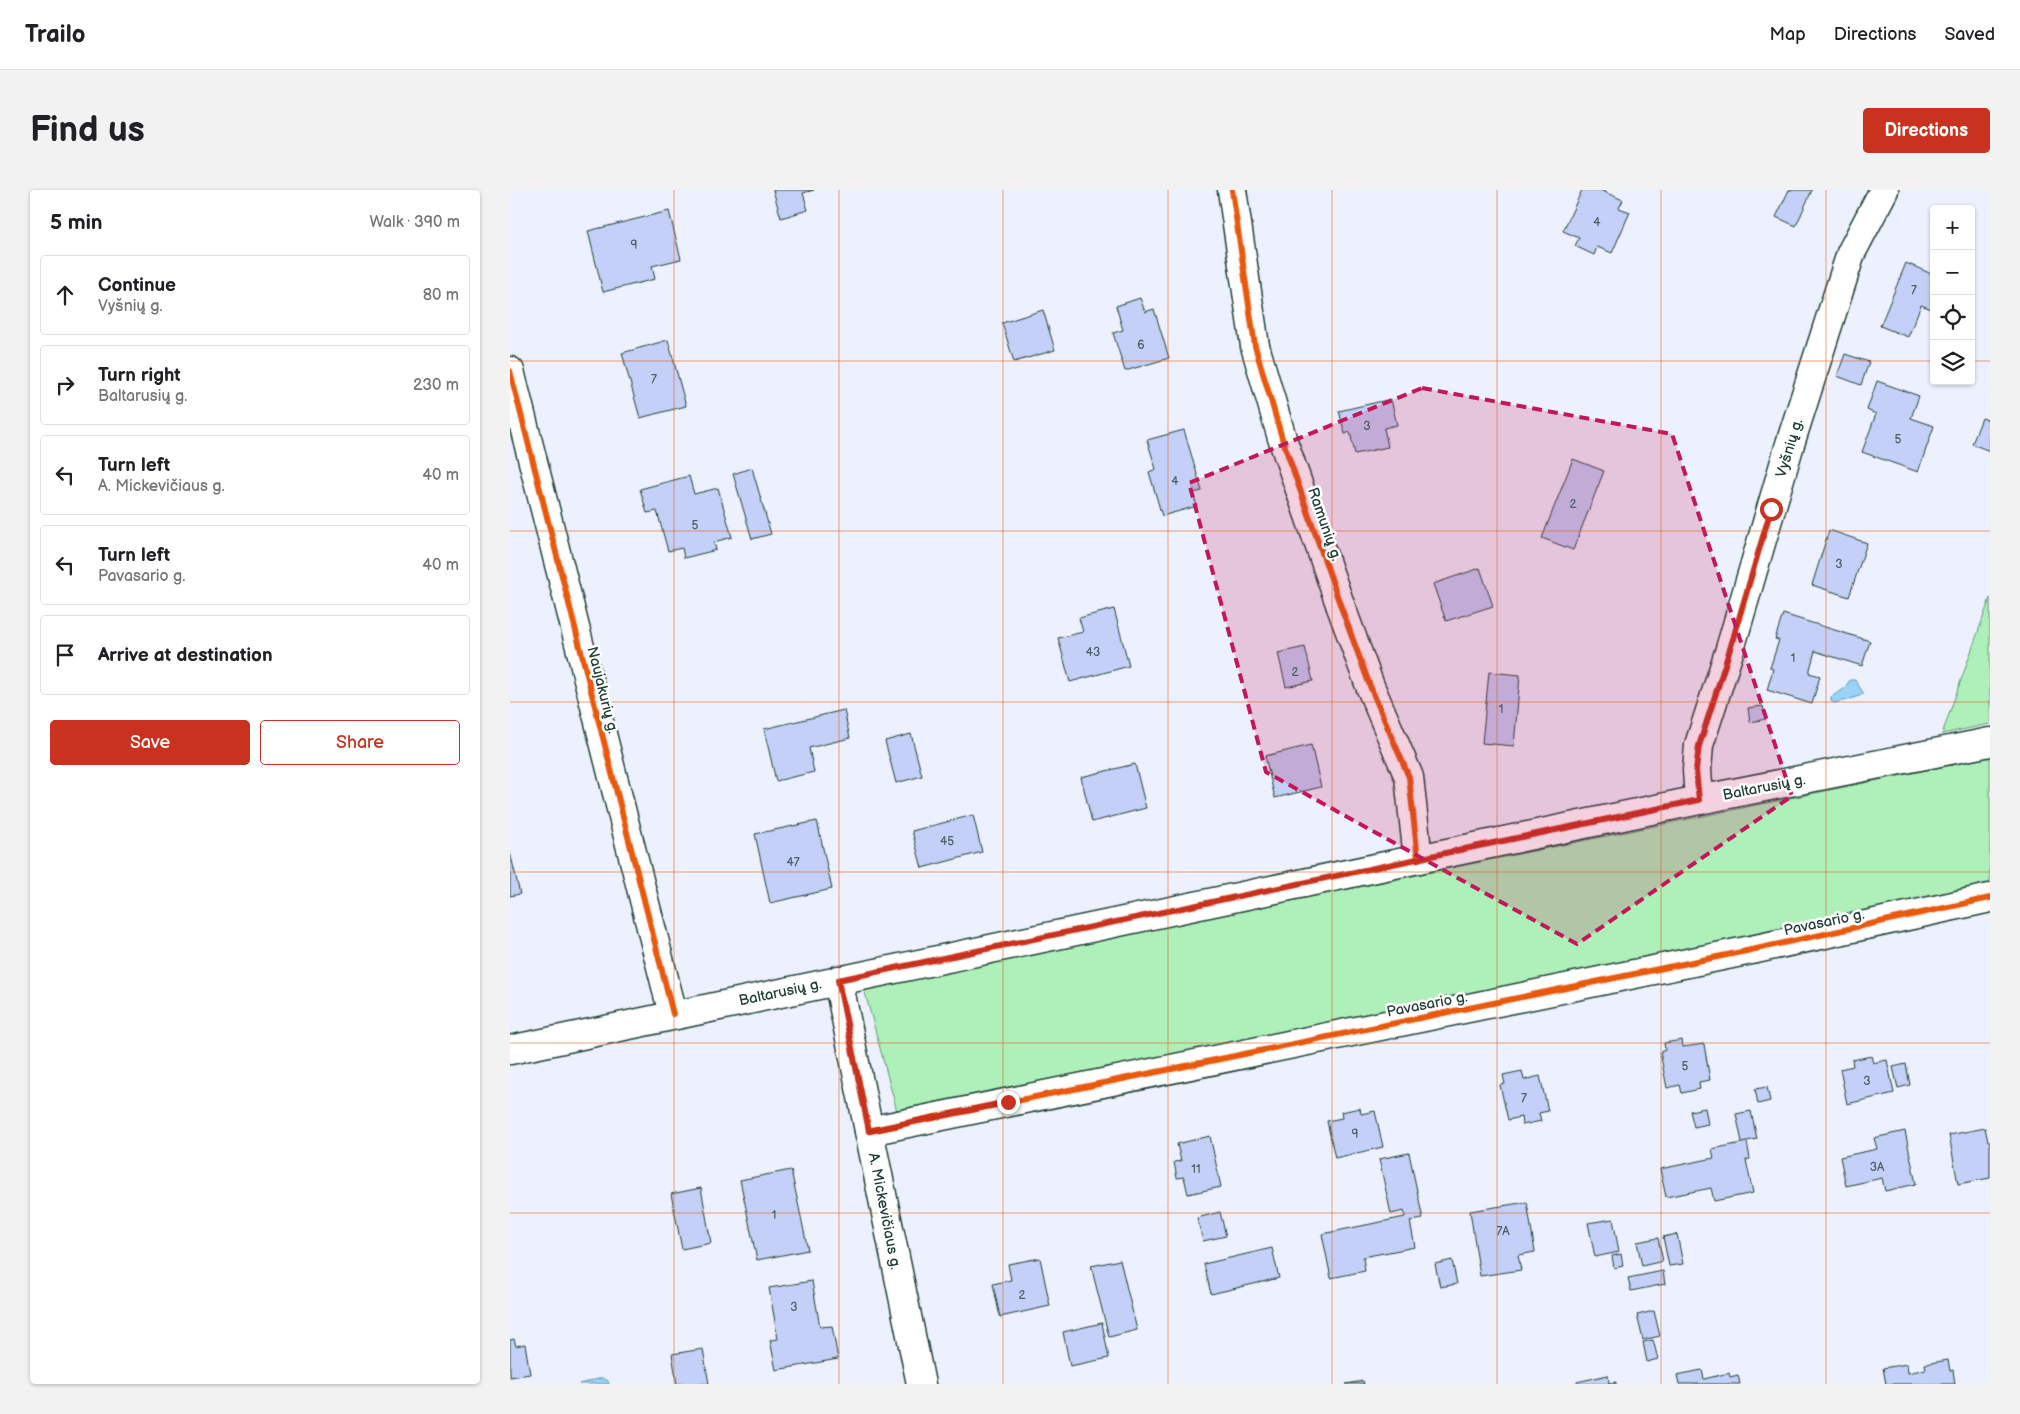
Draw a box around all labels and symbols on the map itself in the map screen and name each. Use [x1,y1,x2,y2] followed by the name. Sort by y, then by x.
[1593,215,1601,230] house number: 4
[631,238,638,253] house number: 9
[1911,283,1917,298] house number: 7
[1137,338,1145,353] house number: 6
[651,372,657,387] house number: 7
[1772,416,1807,480] street label: Vyšnių g.
[1363,419,1371,434] house number: 3
[1895,432,1902,447] house number: 5
[1171,474,1179,489] house number: 4
[1303,485,1346,563] street label: Ramunių g.
[1569,497,1577,512] house number: 2
[1760,498,1783,521] route start
[692,518,699,533] house number: 5
[1835,557,1843,572] house number: 3
[583,645,623,736] street label: Naujakurių g.
[1086,645,1100,660] house number: 43
[1791,651,1795,666] house number: 1
[1291,665,1299,680] house number: 2
[1499,702,1503,717] house number: 1
[1721,770,1807,805] street label: Baltarusių g.
[940,834,954,849] house number: 45
[786,855,800,870] house number: 47
[1782,905,1866,940] street label: Pavasario g.
[737,974,823,1010] street label: Baltarusių g.
[1385,987,1469,1022] street label: Pavasario g.
[1682,1059,1689,1074] house number: 5
[1863,1074,1871,1089] house number: 3
[997,1091,1020,1114] route end
[1521,1091,1527,1106] house number: 7
[1352,1127,1359,1142] house number: 9
[864,1151,905,1271] street label: A. Mickevičiaus g.
[1870,1160,1885,1175] house number: 3A
[1191,1162,1201,1177] house number: 11
[772,1208,776,1223] house number: 1
[1496,1224,1510,1239] house number: 7A
[1018,1288,1026,1303] house number: 2
[790,1300,798,1315] house number: 3

